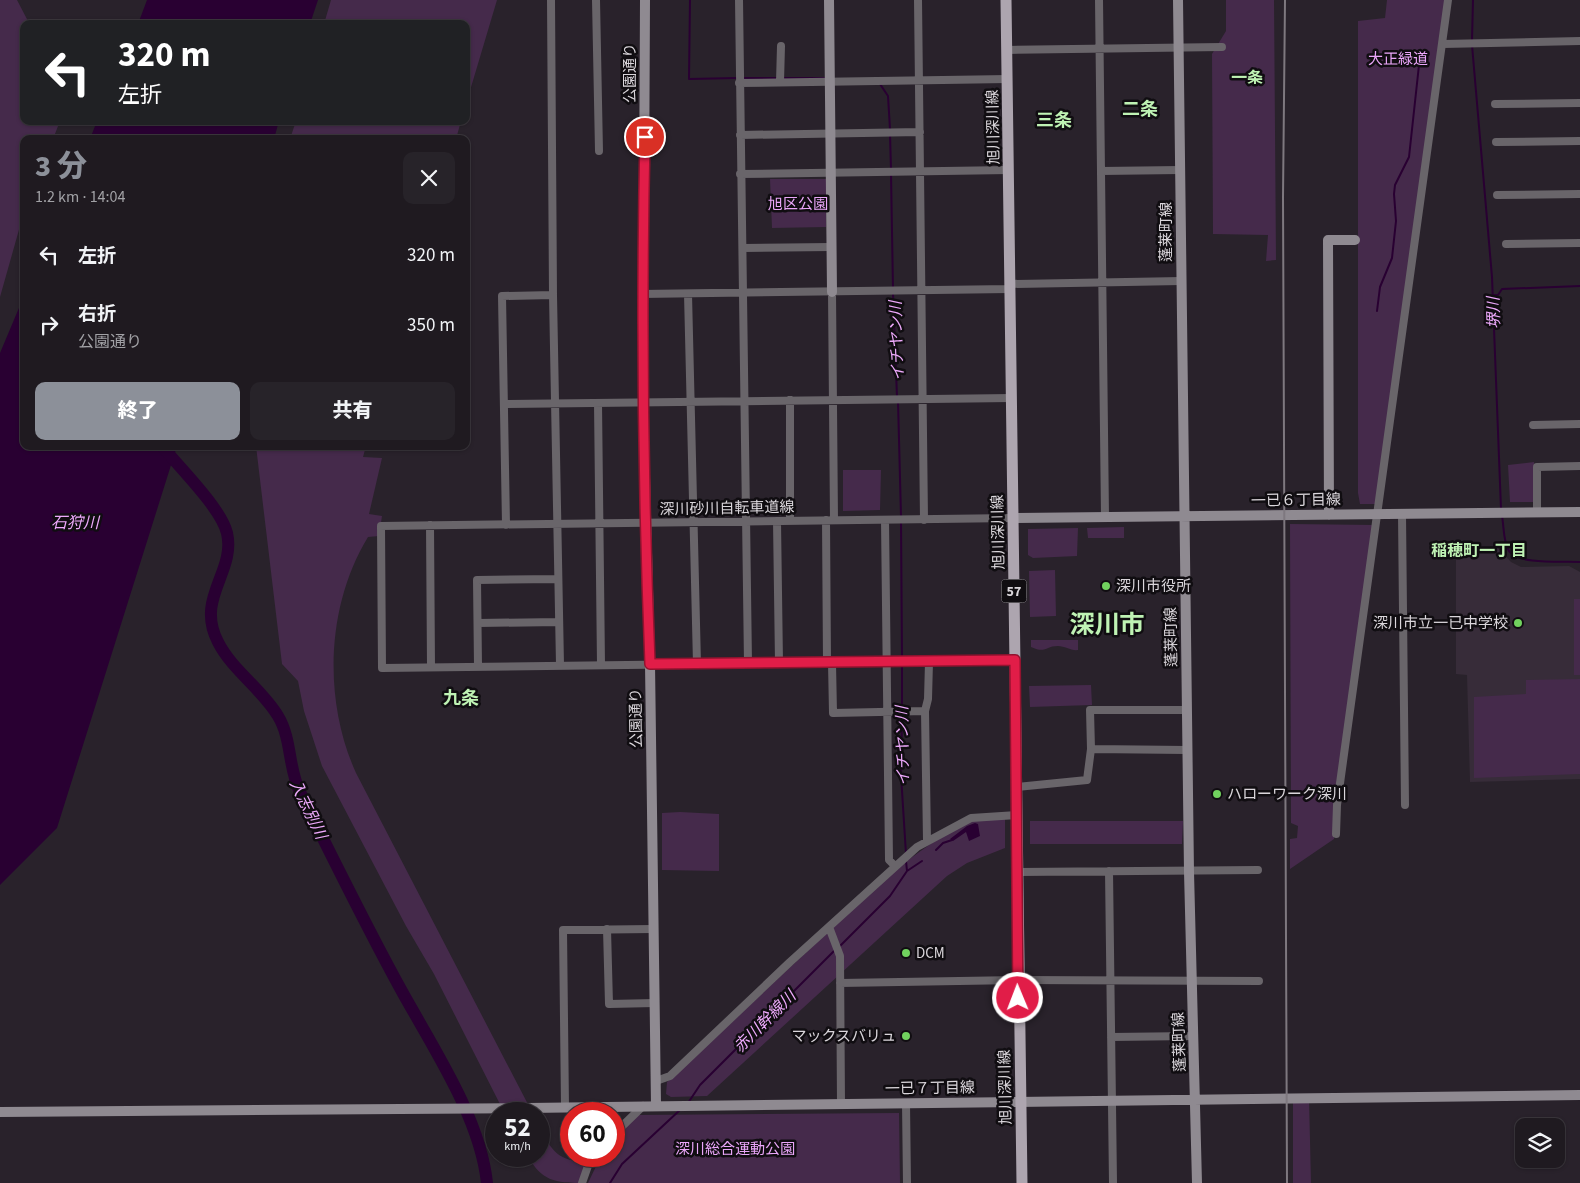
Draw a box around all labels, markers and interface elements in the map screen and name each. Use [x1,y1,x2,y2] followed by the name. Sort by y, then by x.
[118,30,210,80] text: 320 m
[35,40,100,105] icon: left
[620,43,641,103] street label: 公園通り
[1368,49,1428,70] park label: 大正緑道
[1231,67,1263,89] district label: 一条
[118,79,162,111] text: 左折
[982,89,1005,165] street label: 旭川深川線
[1122,97,1158,122] district label: 二条
[1036,108,1072,133] district label: 三条
[624,116,666,158] pin
[631,123,659,151] icon: arrive
[35,145,87,188] text: 3 分
[403,152,455,204] button: close
[35,186,125,208] text: 1.2 km · 14:04
[768,194,828,215] park label: 旭区公園
[1156,202,1177,262] street label: 蓬莱町線
[35,241,63,269] icon: left
[407,242,455,269] text: 320 m
[78,243,116,270] text: 左折
[1482,295,1506,329] water label: 堺川
[885,299,909,381] water label: イチヤン川
[78,301,116,328] text: 右折
[35,311,63,339] icon: right
[407,312,455,339] text: 350 m
[78,331,142,353] text: 公園通り
[35,382,240,440] button: 終了
[250,382,455,440] button: 共有
[1251,489,1341,512] street label: 一已６丁目線
[987,494,1010,570] street label: 旭川深川線
[659,497,795,520] street label: 深川砂川自転車道線
[51,512,101,534] water label: 石狩川
[1431,540,1527,562] district label: 稲穂町一丁目
[1116,576,1191,597] place label: 深川市役所
[1002,580,1026,602] road number: 57
[1100,580,1112,592] marker: 深川市役所
[1069,607,1145,643] district label: 深川市
[1160,607,1183,667] street label: 蓬莱町線
[1373,613,1508,634] place label: 深川市立一已中学校
[1512,617,1524,629] marker: 深川市立一已中学校
[443,686,479,711] district label: 九条
[625,688,648,748] street label: 公園通り
[891,704,915,786] water label: イチヤン川
[284,776,333,845] water label: 入志別川
[1227,784,1347,805] place label: ハローワーク深川
[1211,788,1223,800] marker: ハローワーク深川
[916,943,945,964] place label: DCM
[900,947,912,959] marker: DCM
[991,971,1043,1023] position arrow
[729,984,802,1058] water label: 赤川幹線川
[1168,1012,1191,1072] street label: 蓬莱町線
[791,1026,896,1047] place label: マックスバリュ
[900,1030,912,1042] marker: マックスバリュ
[994,1049,1017,1125] street label: 旭川深川線
[885,1077,975,1100] street label: 一已７丁目線
[560,1102,625,1167] speed limit sign: 60
[504,1110,531,1146] text: 52
[1515,1118,1565,1168] map controls
[1515,1118,1565,1168] button: layers
[504,1138,531,1155] text: km/h
[675,1139,795,1160] park label: 深川総合運動公園

